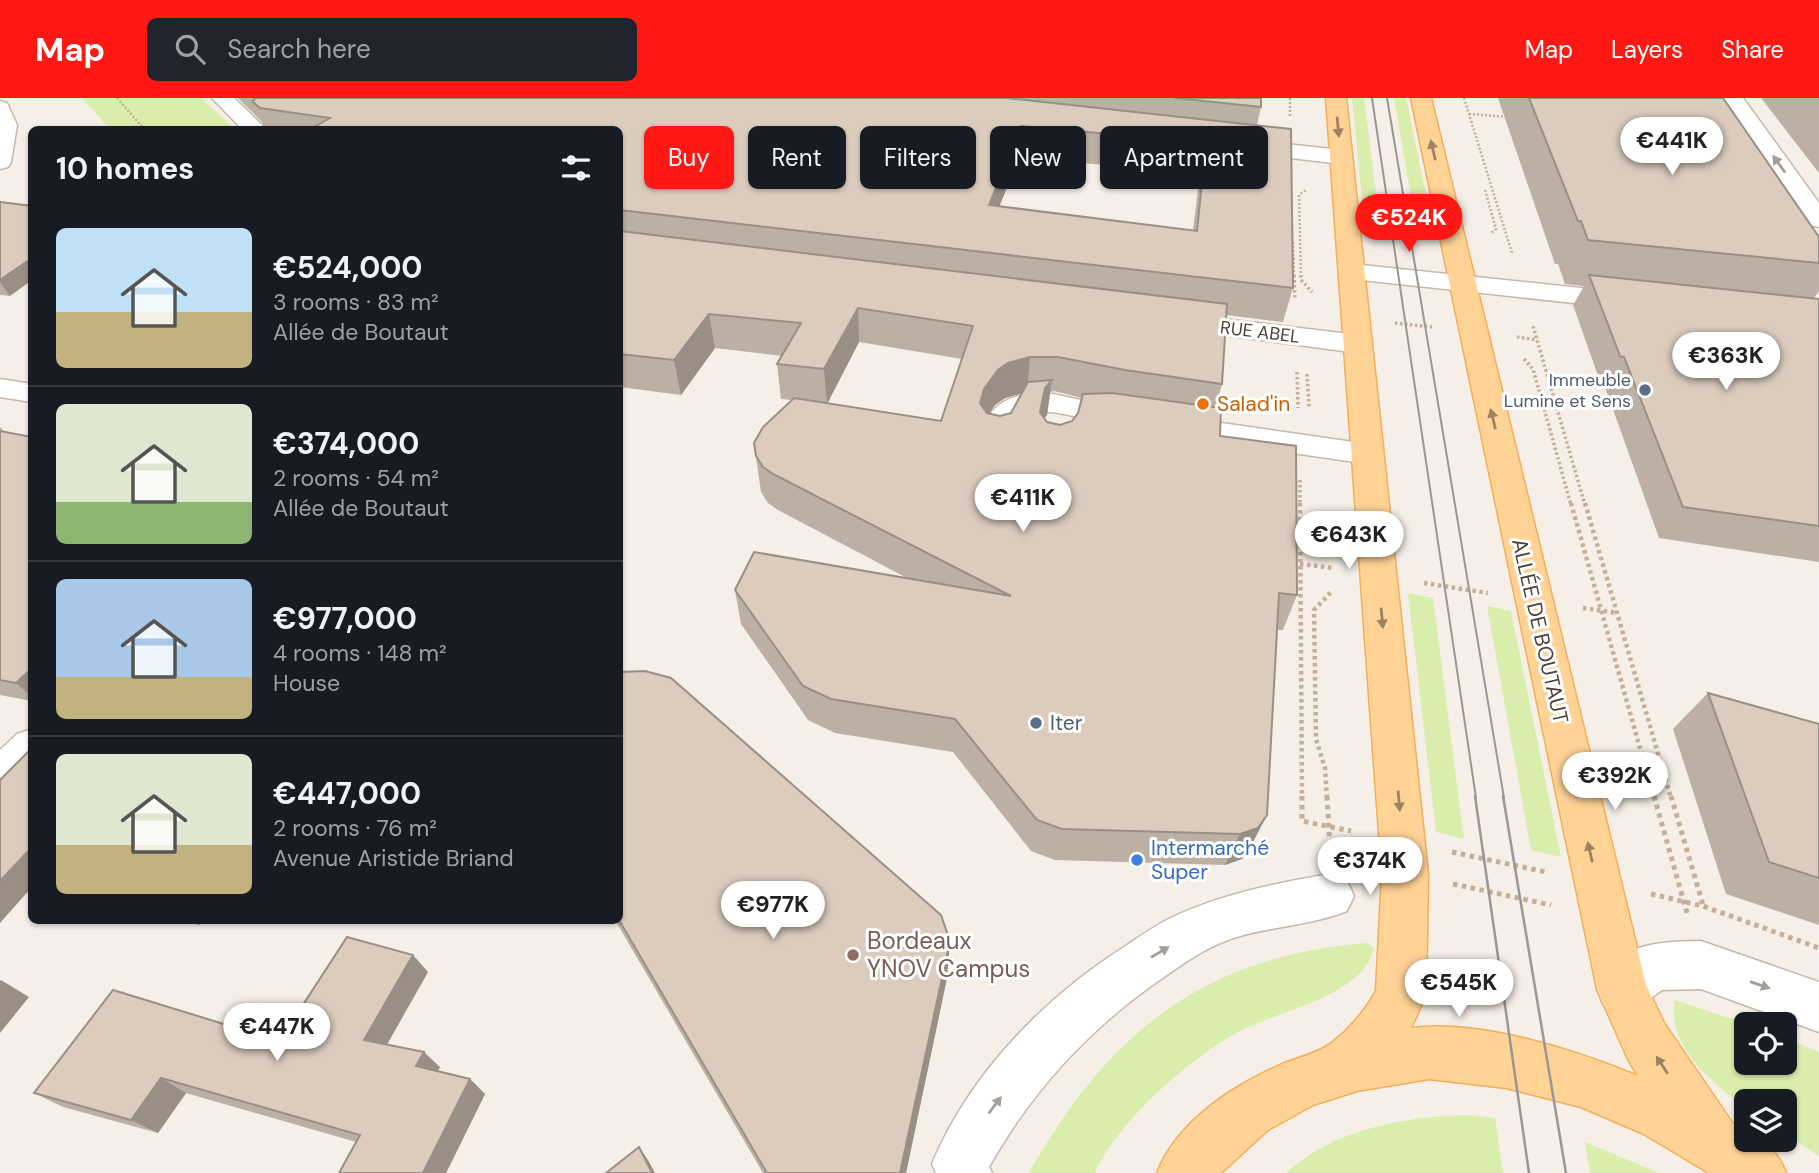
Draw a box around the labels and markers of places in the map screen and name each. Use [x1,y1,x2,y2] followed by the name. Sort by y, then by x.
[1623,118,1721,177] pin: €441K
[1360,194,1458,254] pin: €524K
[1677,332,1775,392] pin: €363K
[1504,368,1631,413] place label: Immeuble Lumine et Sens
[1637,382,1653,398] marker: Immeuble Lumine et Sens
[1217,390,1290,418] place label: Salad'in
[1195,396,1211,412] marker: Salad'in
[974,474,1072,534] pin: €411K
[1300,512,1398,571] pin: €643K
[1050,709,1083,737] place label: Iter
[1028,715,1044,731] marker: Iter
[1566,752,1664,812] pin: €392K
[1151,834,1269,886] place label: Intermarché Super
[1321,838,1419,897] pin: €374K
[1129,852,1145,868] marker: Intermarché Super
[724,882,822,941] pin: €977K
[867,925,1030,984] place label: Bordeaux YNOV Campus
[845,947,861,963] marker: Bordeaux YNOV Campus
[1410,960,1508,1019] pin: €545K
[228,1004,326,1063] pin: €447K

